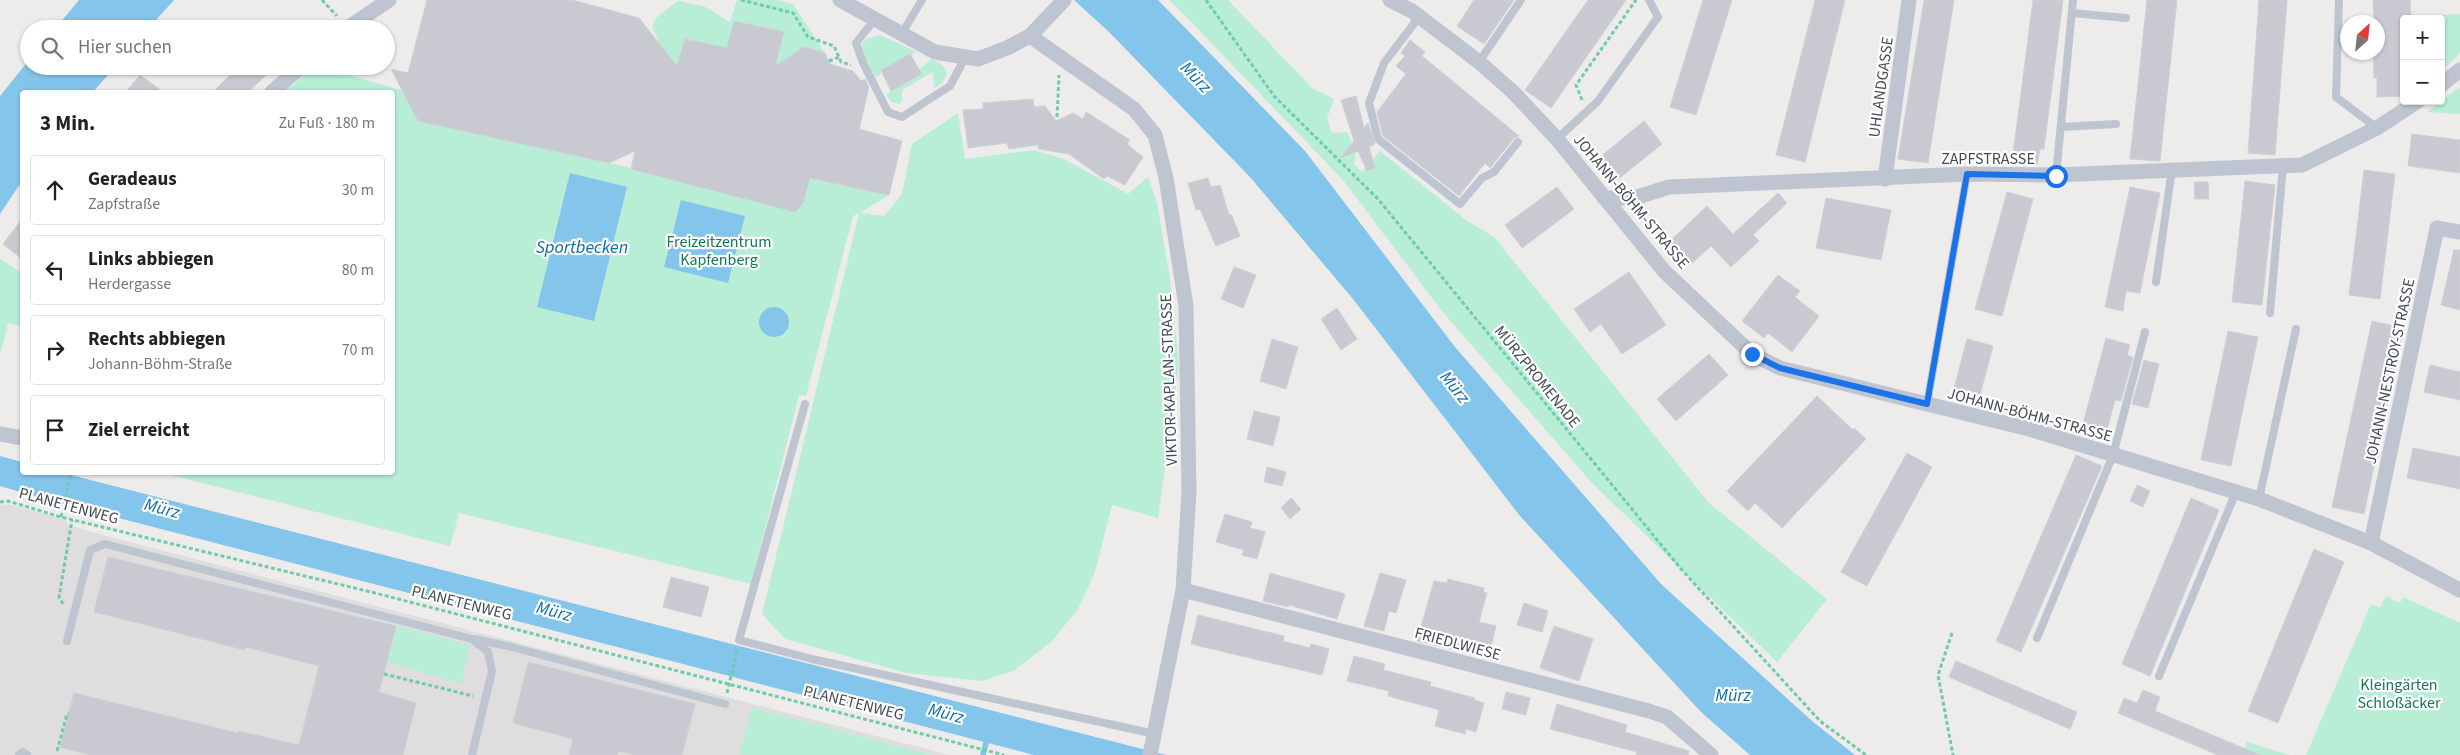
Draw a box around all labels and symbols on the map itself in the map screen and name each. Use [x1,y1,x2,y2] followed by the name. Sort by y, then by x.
[2340,15,2385,60] north arrow
[1863,35,1899,139] street label: UHLANDGASSE
[1174,56,1217,99] water label: Mürz
[1568,130,1694,274] street label: JOHANN-BÖHM-STRASSE
[1941,148,2035,170] street label: ZAPFSTRASSE
[2045,165,2068,188] route start
[666,231,772,271] park label: Freizeitzentrum Kapfenberg
[536,235,628,260] water label: Sportbecken
[2360,276,2420,466] street label: JOHANN-NESTROY-STRASSE
[1155,294,1183,466] street label: VIKTOR-KAPLAN-STRASSE
[1489,321,1585,432] street label: MÜRZPROMENADE
[1741,343,1764,366] route end
[1434,366,1476,409] water label: Mürz
[1945,382,2115,448] street label: JOHANN-BÖHM-STRASSE
[16,482,121,530] street label: PLANETENWEG
[142,492,183,525] water label: Mürz
[409,580,514,626] street label: PLANETENWEG
[534,595,575,628] water label: Mürz
[1412,622,1503,666] street label: FRIEDLWIESE
[2358,674,2441,714] park label: Kleingärten Schloßäcker
[801,680,906,726] street label: PLANETENWEG
[1715,683,1751,708] water label: Mürz
[926,697,967,730] water label: Mürz

